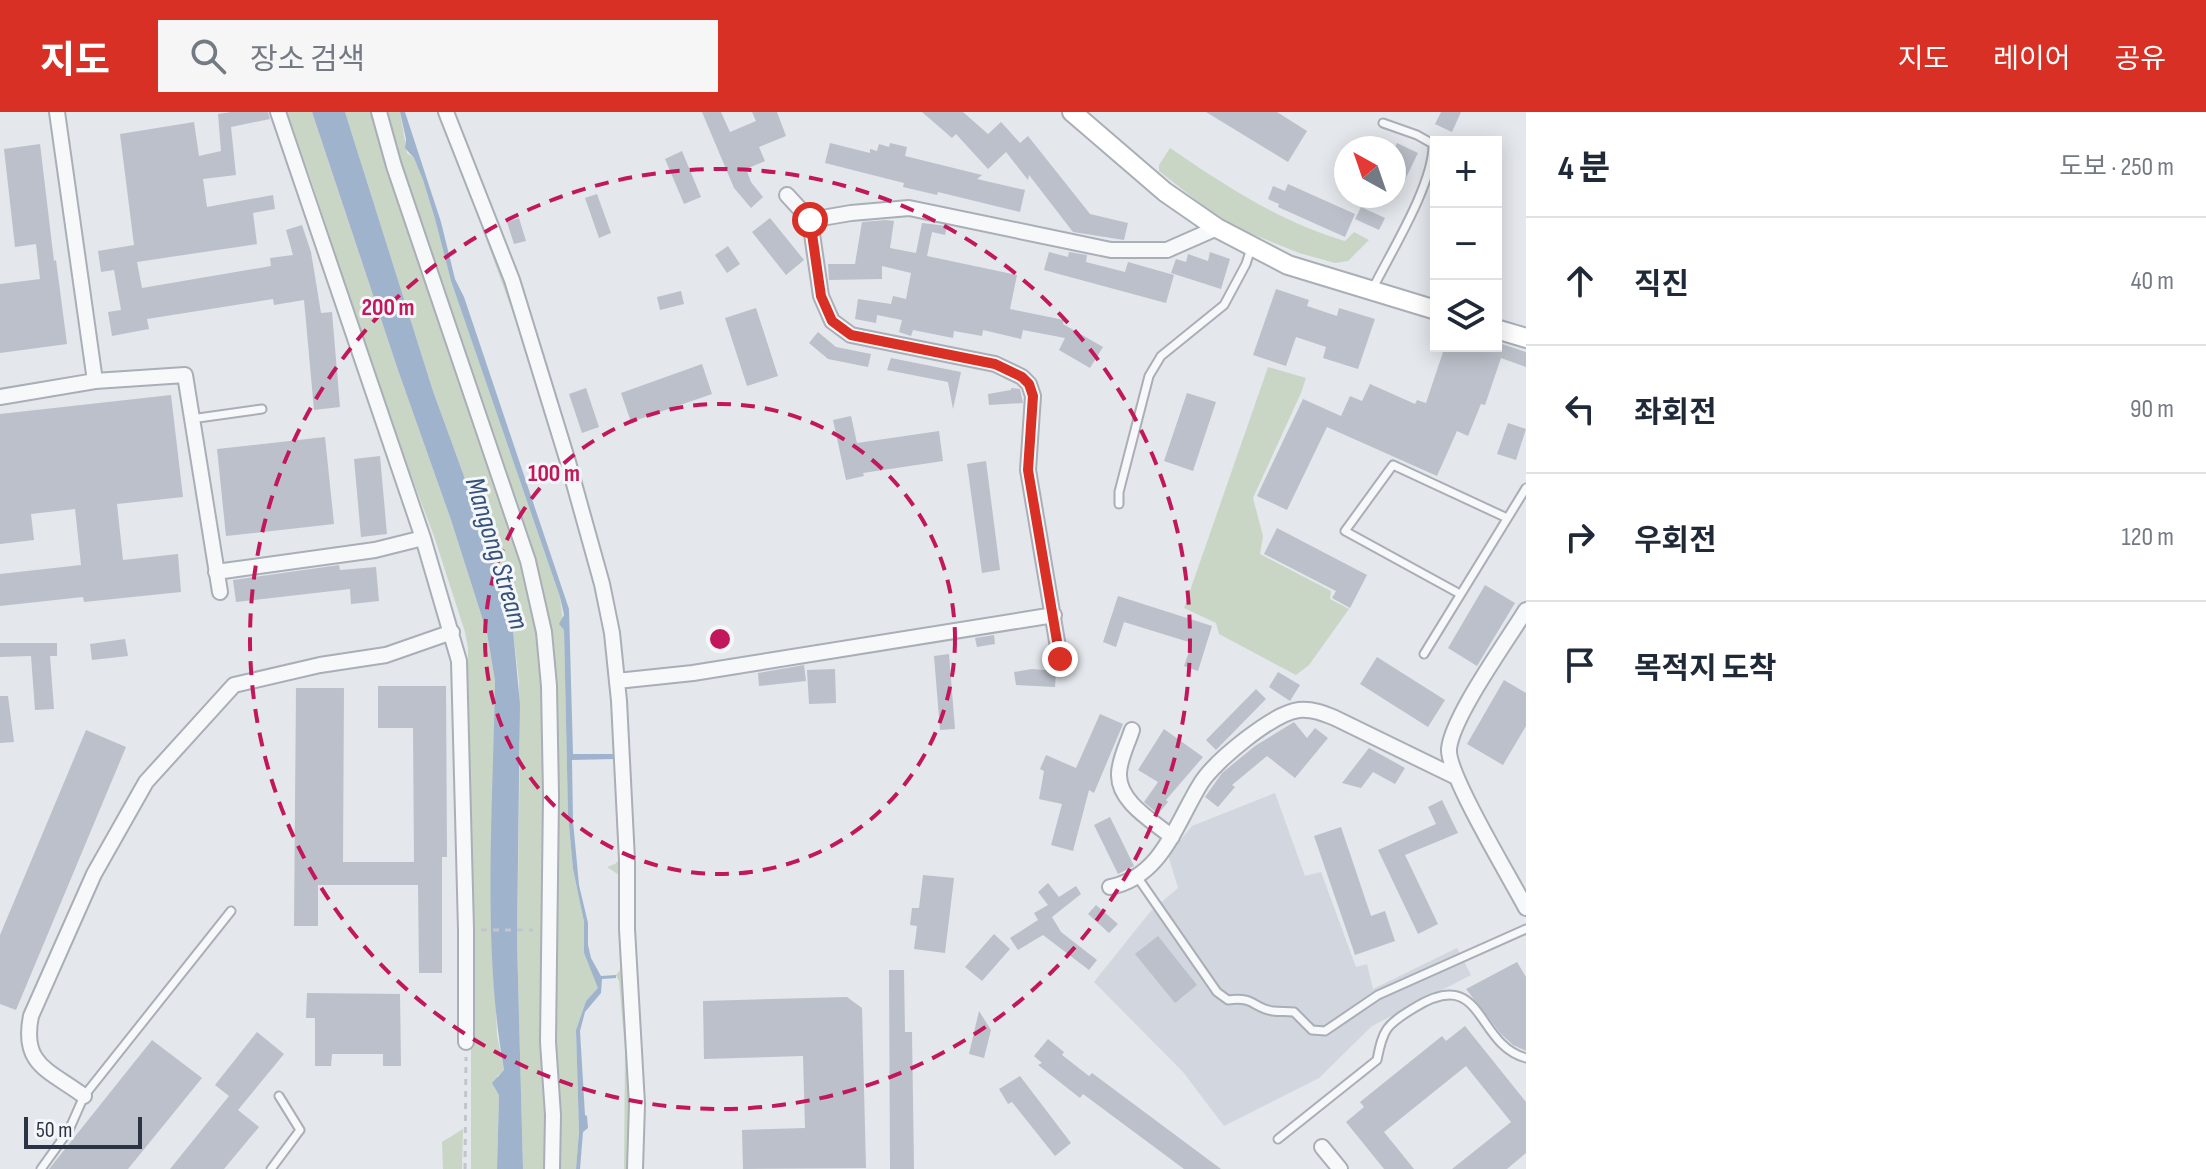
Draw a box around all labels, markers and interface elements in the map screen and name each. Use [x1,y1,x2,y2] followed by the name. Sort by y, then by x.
[158,20,718,92] search box
[186,34,230,78] icon: search
[40,39,110,84] text: 지도
[250,42,365,78] text: 장소 검색
[1898,43,1949,76] text: 지도
[1993,43,2070,76] text: 레이어
[2114,43,2166,76] text: 공유
[1334,136,1406,208] north arrow
[1430,136,1502,352] map controls
[1430,136,1502,208] button: +
[1558,148,1610,189] text: 4 분
[2059,152,2174,183] text: 도보 · 250 m
[792,202,828,238] route start
[1430,208,1502,280] button: −
[1558,259,1602,303] icon: ahead
[2131,266,2174,297] text: 40 m
[1634,267,1689,303] text: 직진
[1430,280,1502,352] button: layers
[361,293,415,322] text: 200 m
[1558,387,1602,431] icon: left
[2130,394,2174,425] text: 90 m
[1634,395,1717,431] text: 좌회전
[528,459,580,488] text: 100 m
[458,474,535,634] water label: Mangong Stream
[1558,515,1602,559] icon: right
[2121,522,2174,553] text: 120 m
[1634,523,1717,559] text: 우회전
[706,625,734,653] centre of rings
[1042,641,1078,677] route end
[1558,643,1602,687] icon: arrive
[1634,651,1777,687] text: 목적지 도착
[24,1113,142,1149] scale bar
[36,1117,72,1144] text: 50 m

